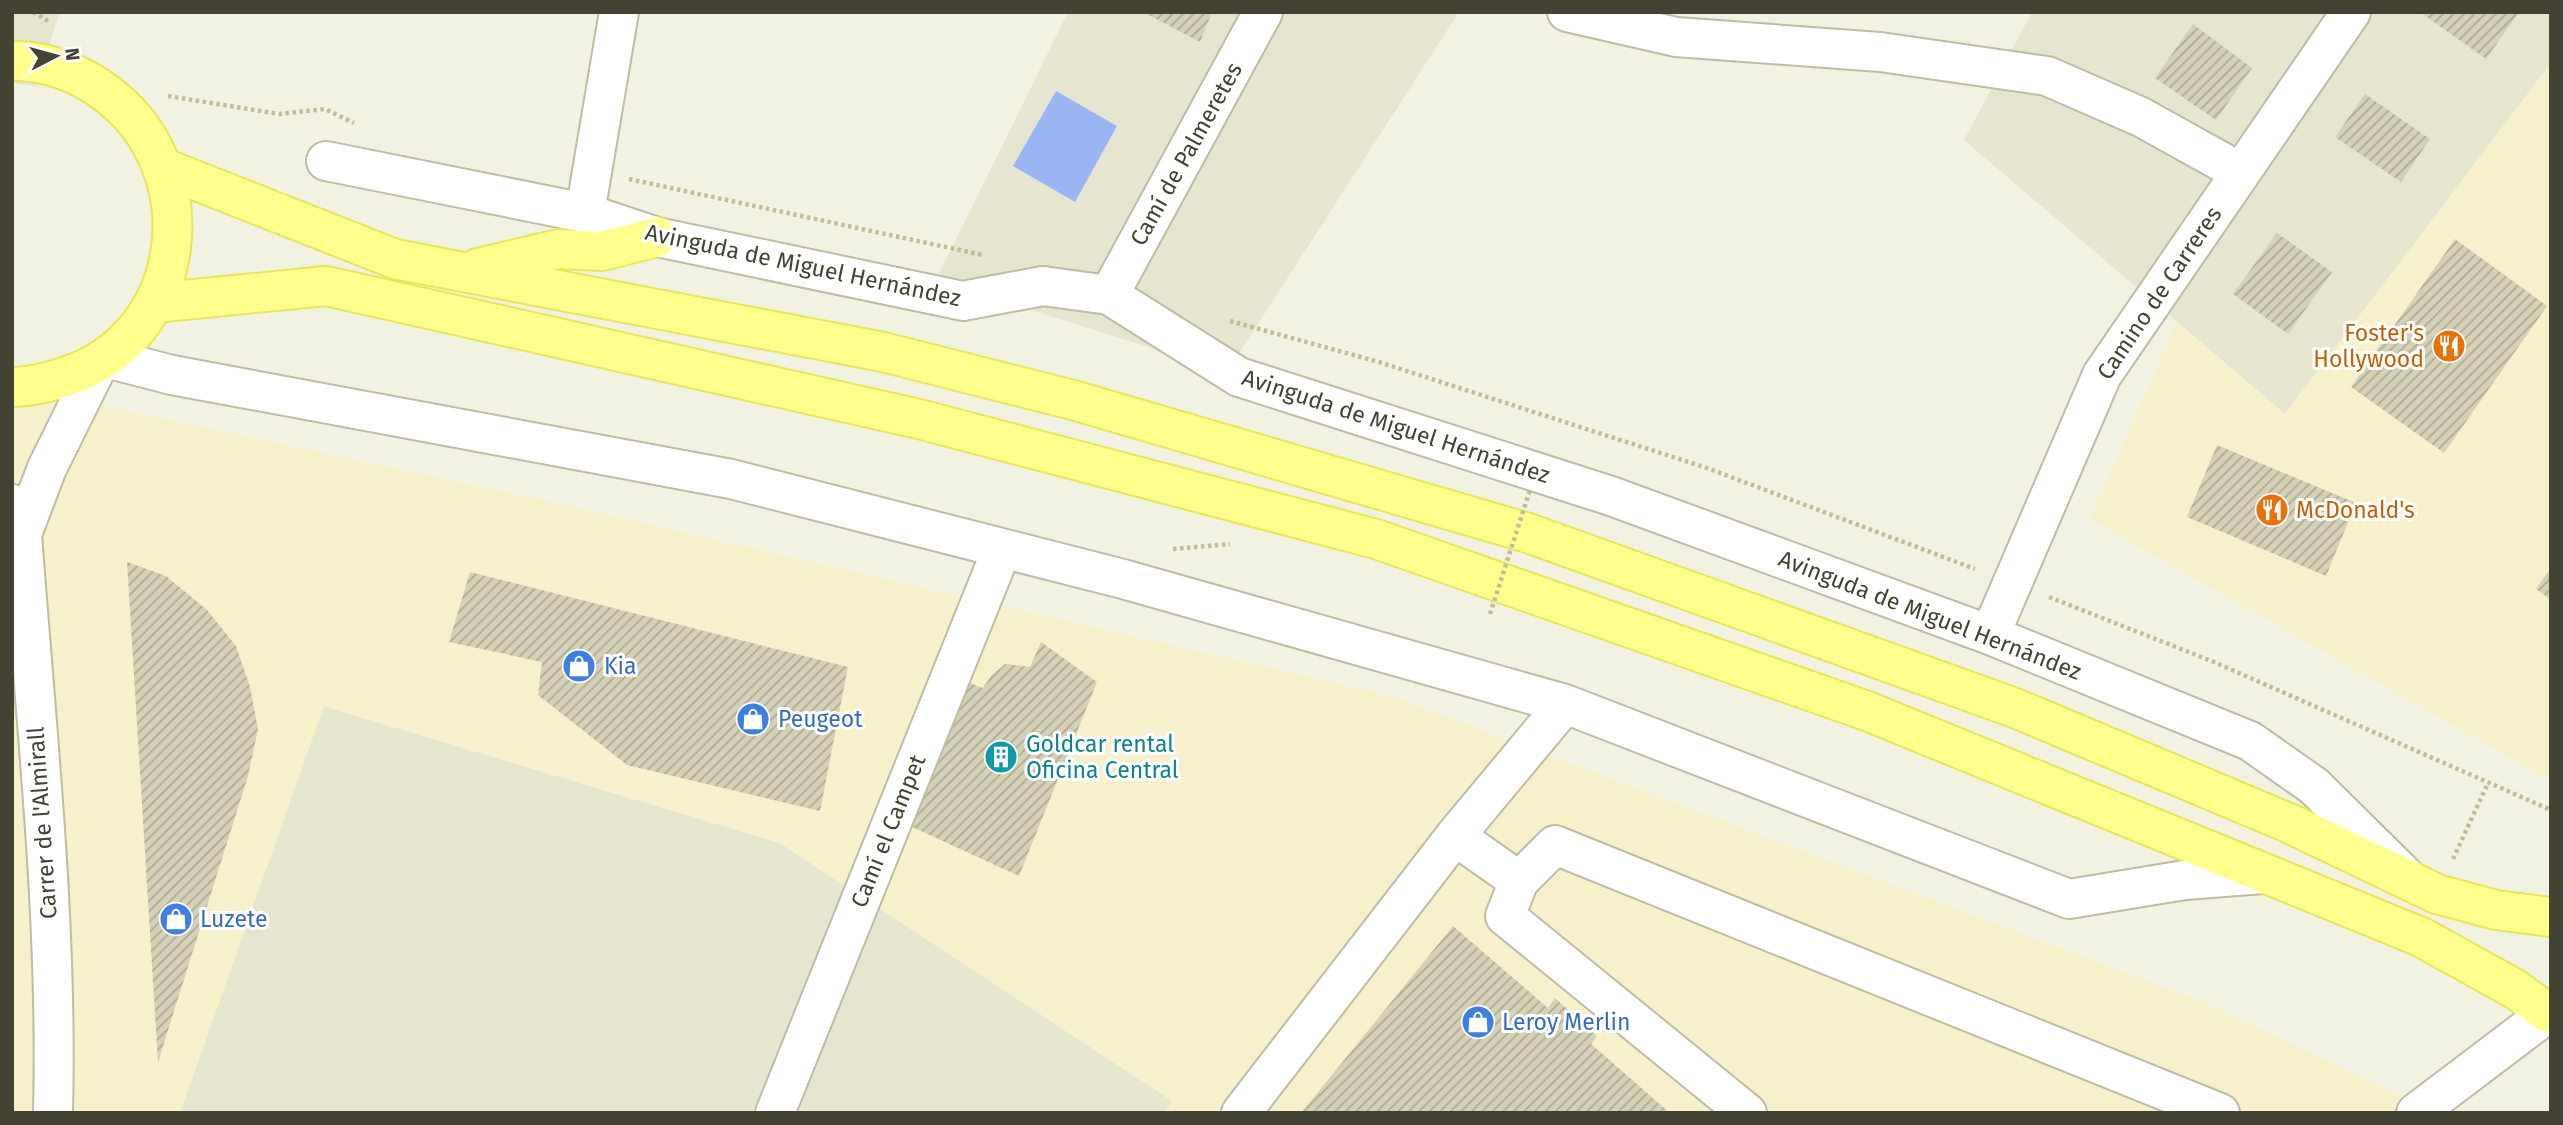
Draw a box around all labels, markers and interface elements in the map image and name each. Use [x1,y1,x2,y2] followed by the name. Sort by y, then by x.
[21,21,91,91] north arrow
[60,47,85,62] text: N
[1124,57,1248,251] street label: Camí de Palmeretes
[2091,201,2227,385] street label: Camino de Carreres
[643,218,963,312] street label: Avinguda de Miguel Hernández
[2313,319,2424,373] place label: Foster's Hollywood
[2430,327,2468,365] restaurant icon: Foster's Hollywood
[1239,363,1553,489] street label: Avinguda de Miguel Hernández
[2253,491,2291,529] restaurant icon: McDonald's
[2296,496,2415,524] place label: McDonald's
[1775,544,2085,686] street label: Avinguda de Miguel Hernández
[560,647,598,685] shop icon: Kia
[604,652,637,680] place label: Kia
[734,700,772,738] shop icon: Peugeot
[778,705,863,733] place label: Peugeot
[21,726,63,920] street label: Carrer de l'Almirall
[1026,730,1179,784] place label: Goldcar rental Oficina Central
[982,738,1020,776] building icon: Goldcar rental Oficina Central
[845,750,932,911] street label: Camí el Campet
[157,900,195,938] shop icon: Luzete
[200,905,267,933] place label: Luzete
[1459,1003,1497,1041] shop icon: Leroy Merlin
[1502,1008,1630,1036] place label: Leroy Merlin

